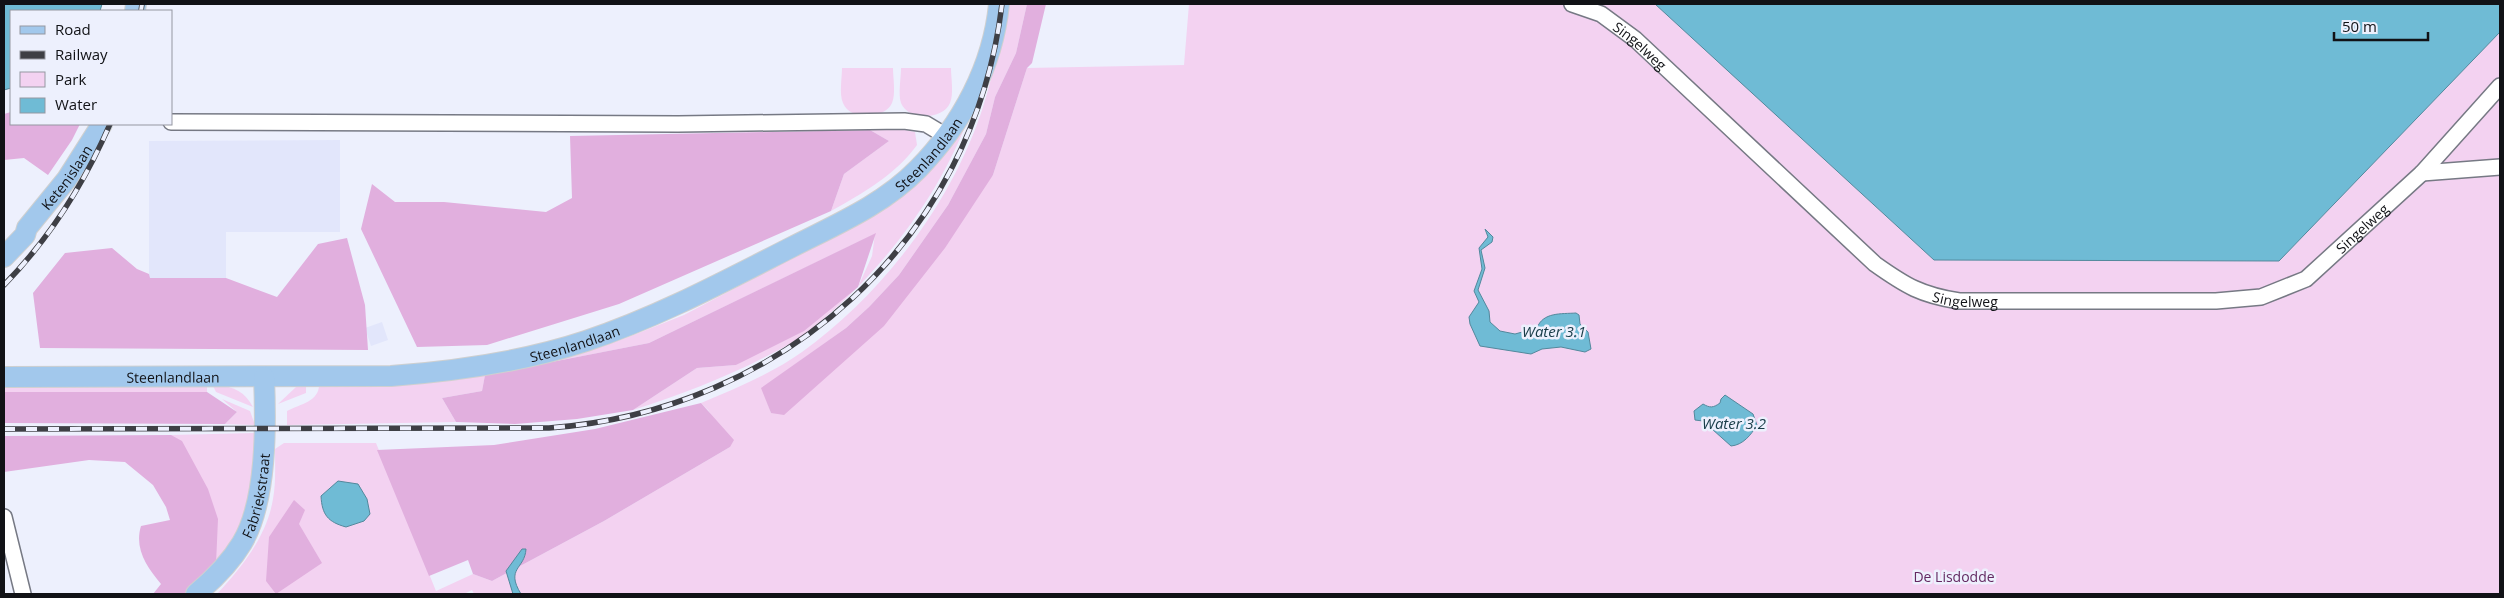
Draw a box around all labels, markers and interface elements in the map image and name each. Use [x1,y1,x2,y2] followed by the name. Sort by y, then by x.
[10,10,172,125] legend
[2334,10,2428,42] scale bar
[2342,16,2377,36] text: 50 m
[1610,17,1671,74] street label: Singelweg
[55,19,91,39] text: Road
[55,44,108,64] text: Railway
[55,69,86,89] text: Park
[55,94,97,114] text: Water
[891,113,966,196] street label: Steenlandlaan
[36,141,96,214] street label: Ketenislaan
[2331,199,2393,257] street label: Singelweg
[1931,286,1998,311] street label: Singelweg
[528,320,622,366] street label: Steenlandlaan
[1522,321,1586,341] water label: Water 3.1
[126,367,220,386] street label: Steenlandlaan
[1702,413,1766,433] water label: Water 3.2
[237,453,273,541] street label: Fabriekstraat
[1913,567,1995,586] park label: De Lisdodde

